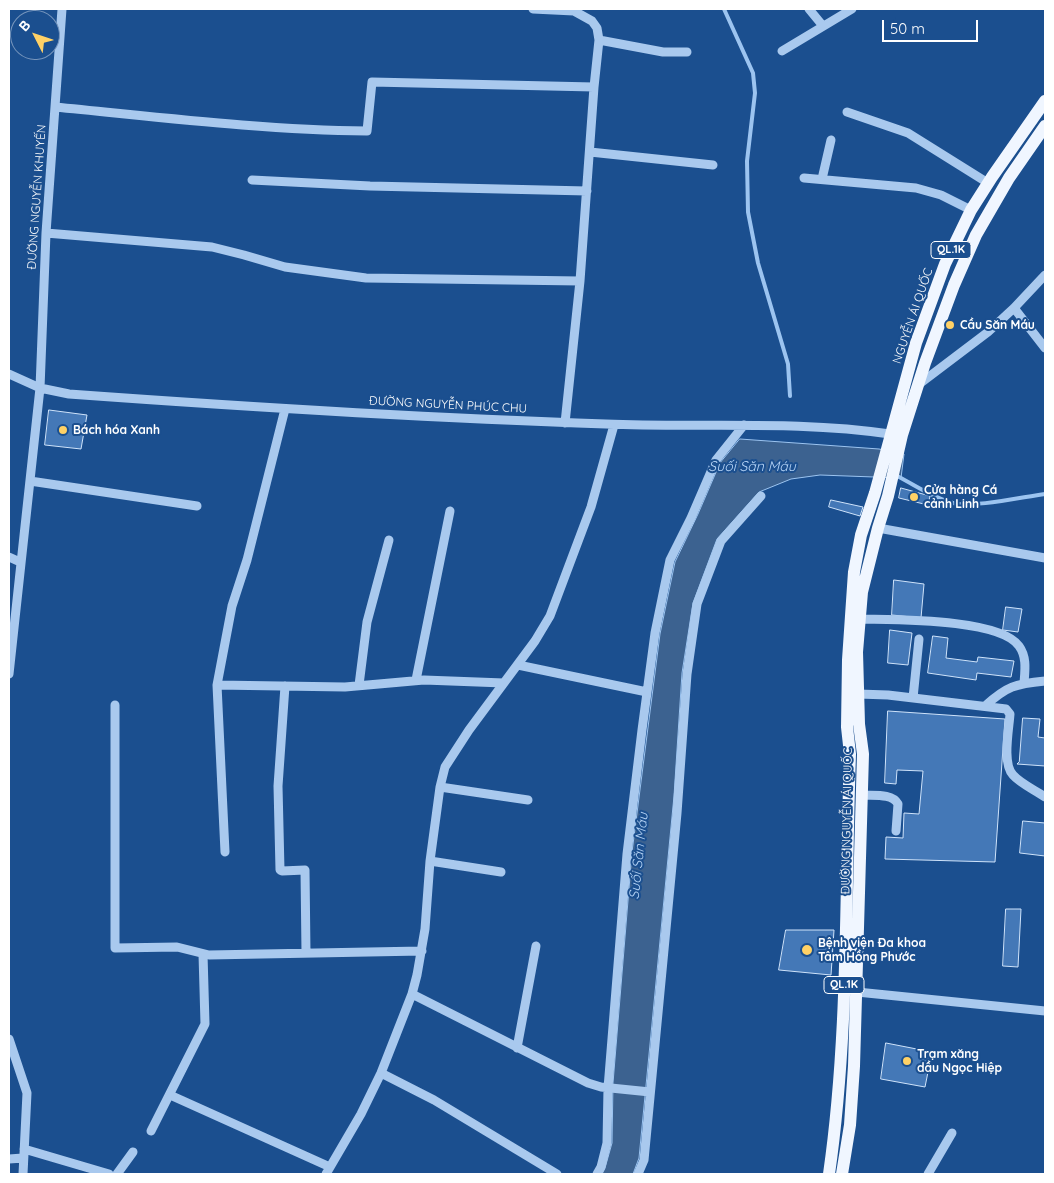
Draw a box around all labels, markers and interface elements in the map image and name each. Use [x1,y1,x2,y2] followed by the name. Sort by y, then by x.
[10,10,60,60] north arrow
[884,10,980,42] scale bar
[15,16,34,35] text: B
[890,19,925,38] text: 50 m
[25,124,49,270] street label: ĐƯỜNG NGUYỄN KHUYẾN
[931,242,971,258] road number: QL.1K
[890,266,936,366] street label: NGUYỄN ÁI QUỐC
[960,318,1035,332] place label: Cầu Săn Máu
[944,319,956,331] marker: Cầu Săn Máu
[369,394,527,416] street label: ĐƯỜNG NGUYỄN PHÚC CHU
[73,423,160,437] place label: Bách hóa Xanh
[57,424,69,436] marker: Bách hóa Xanh
[708,459,796,475] water label: Suối Săn Máu
[924,483,997,511] place label: Cửa hàng Cá cảnh Linh
[908,491,920,503] marker: Cửa hàng Cá cảnh Linh
[839,748,855,894] street label: ĐƯỜNG NGUYỄN ÁI QUỐC
[626,812,652,900] water label: Suối Săn Máu
[818,936,926,964] place label: Bệnh viện Đa khoa Tâm Hồng Phước
[800,943,814,957] marker: Bệnh viện Đa khoa Tâm Hồng Phước
[824,976,864,994] road number: QL.1K
[917,1047,1002,1075] place label: Trạm xăng dầu Ngọc Hiệp
[901,1055,913,1067] marker: Trạm xăng dầu Ngọc Hiệp

